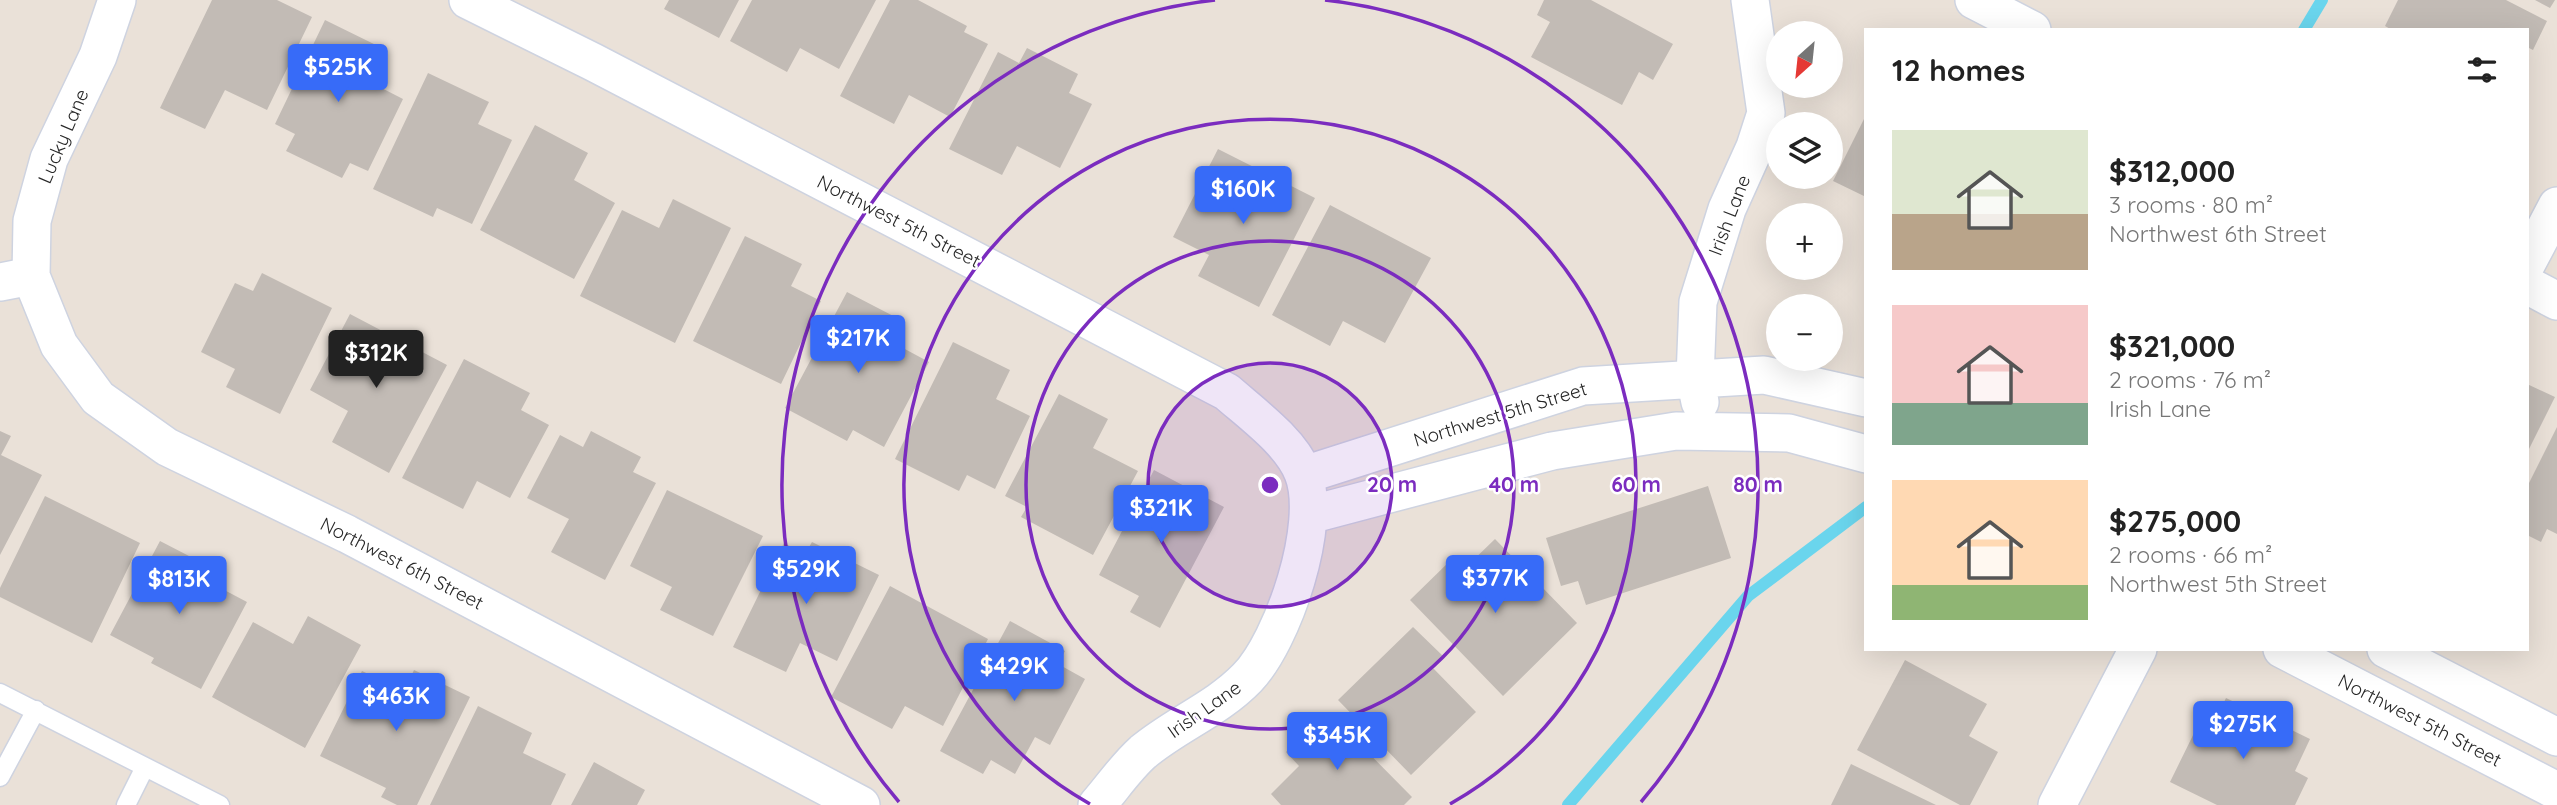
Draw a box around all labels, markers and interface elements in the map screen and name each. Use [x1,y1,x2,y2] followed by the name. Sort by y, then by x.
[1766,21,1843,98] north arrow
[1766,21,1843,371] map controls
[289,44,387,104] pin: $525K
[1892,51,2025,89] text: 12 homes
[2463,51,2501,89] icon: filters
[304,52,372,81] text: $525K
[32,85,94,187] street label: Lucky Lane
[1766,112,1843,189] button: layers
[2109,152,2235,190] text: $312,000
[1948,158,2032,242] icon: home
[1194,166,1292,226] pin: $160K
[813,169,985,273] street label: Northwest 5th Street
[1703,171,1755,259] street label: Irish Lane
[1211,174,1275,203] text: $160K
[2109,190,2273,219] text: 3 rooms · 80 m²
[1766,203,1843,280] button: +
[2109,219,2327,248] text: Northwest 6th Street
[1766,294,1843,371] button: −
[809,316,907,375] pin: $217K
[826,323,890,352] text: $217K
[2109,327,2235,365] text: $321,000
[327,330,425,390] pin: $312K
[1948,333,2032,417] icon: home
[344,338,408,367] text: $312K
[2109,365,2271,394] text: 2 rooms · 76 m²
[1410,376,1590,452] street label: Northwest 5th Street
[2109,394,2211,423] text: Irish Lane
[1367,471,1417,497] text: 20 m
[1489,471,1539,497] text: 40 m
[1611,471,1661,497] text: 60 m
[1733,471,1783,497] text: 80 m
[1258,473,1282,497] centre of rings
[1112,486,1210,545] pin: $321K
[1129,493,1193,522] text: $321K
[2109,502,2241,540] text: $275,000
[1948,508,2032,592] icon: home
[316,511,488,615] street label: Northwest 6th Street
[2109,540,2272,569] text: 2 rooms · 66 m²
[757,546,855,606] pin: $529K
[772,554,840,583] text: $529K
[130,556,228,616] pin: $813K
[1446,556,1544,615] pin: $377K
[1462,563,1528,592] text: $377K
[148,564,210,593] text: $813K
[2109,569,2327,598] text: Northwest 5th Street
[965,644,1063,703] pin: $429K
[980,651,1048,680] text: $429K
[2334,668,2506,772] street label: Northwest 5th Street
[347,674,445,733] pin: $463K
[1163,675,1245,743] street label: Irish Lane
[362,681,430,710] text: $463K
[2194,702,2292,761] pin: $275K
[2209,709,2277,738] text: $275K
[1288,712,1386,772] pin: $345K
[1303,720,1371,749] text: $345K

